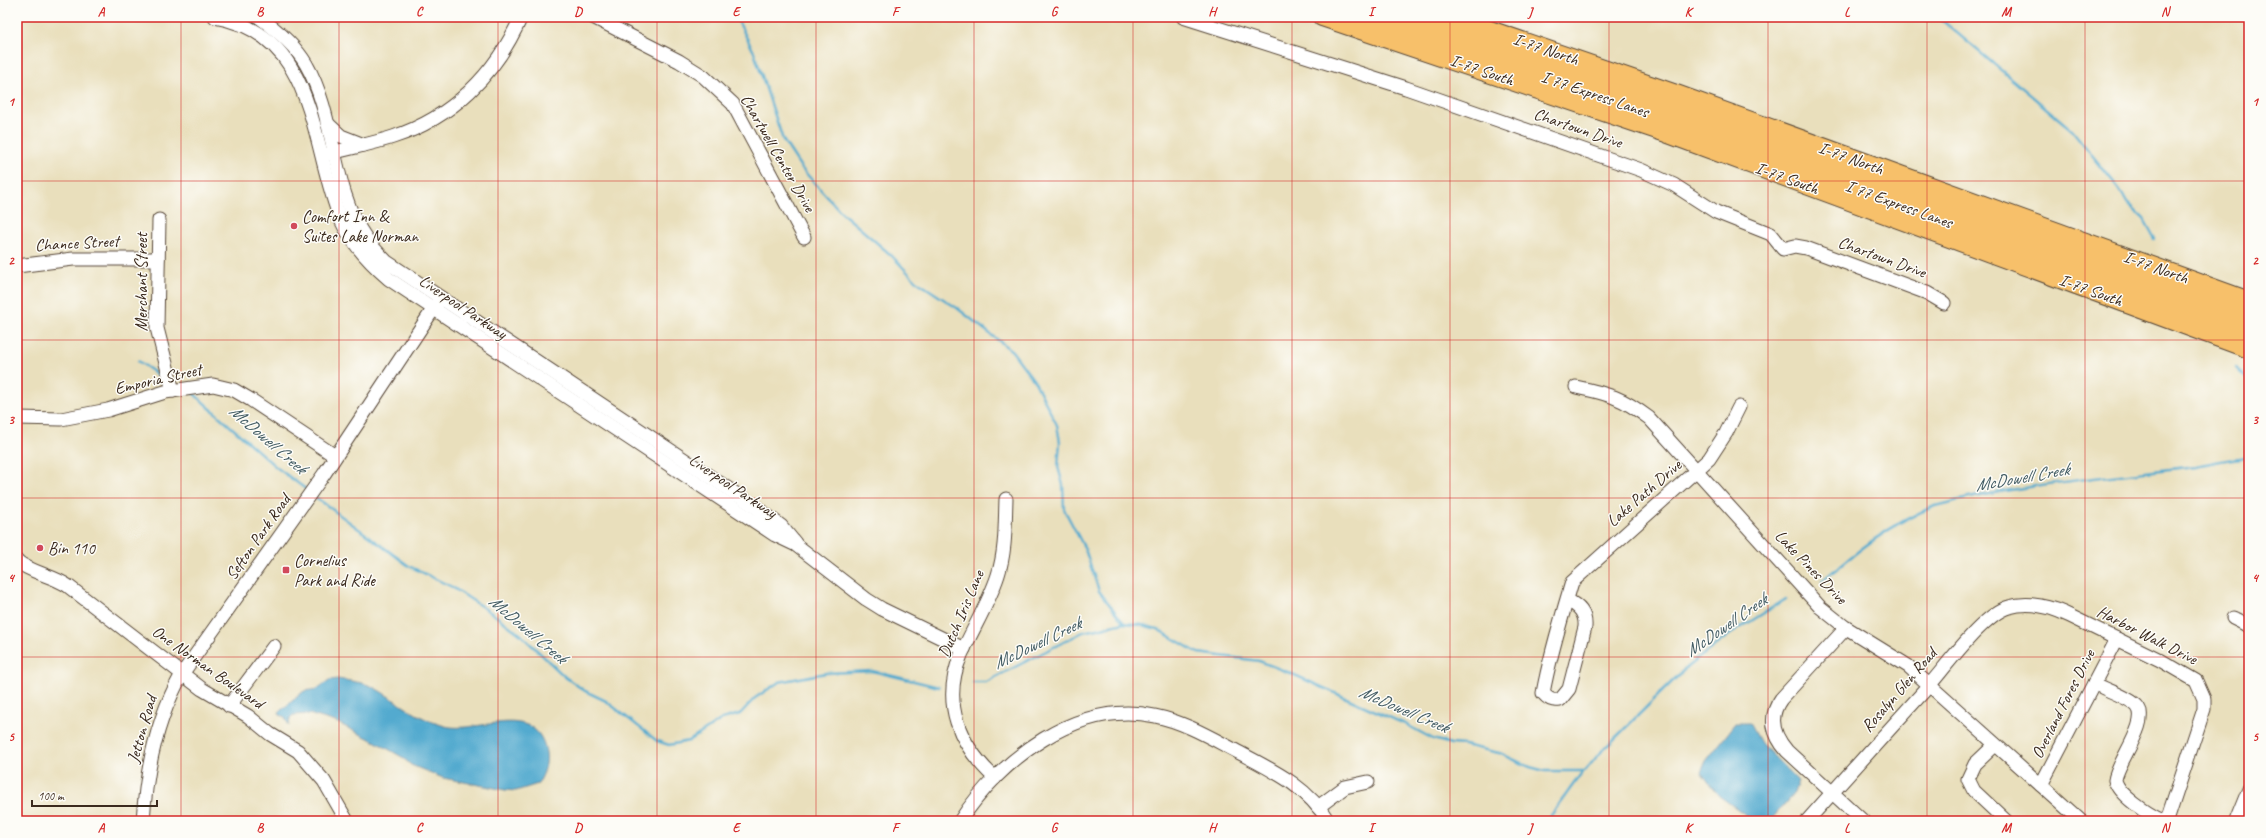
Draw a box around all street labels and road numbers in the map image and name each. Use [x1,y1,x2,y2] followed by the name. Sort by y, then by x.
[1511,28,1582,70] street label: I-77 North
[1448,49,1518,91] street label: I-77 South
[1539,66,1654,123] street label: I 77 Express Lanes
[736,90,821,217] street label: Chartwell Center Drive
[1531,103,1626,153] street label: Chartown Drive
[1816,137,1887,179] street label: I-77 North
[1753,157,1823,200] street label: I-77 South
[1843,175,1957,234] street label: I 77 Express Lanes
[35,230,122,256] street label: Chance Street
[131,230,152,331] street label: Merchant Street
[1835,231,1930,283] street label: Chartown Drive
[2121,246,2192,288] street label: I-77 North
[2057,269,2127,312] street label: I-77 South
[415,270,512,345] street label: Liverpool Parkway
[113,358,206,399] street label: Emporia Street
[685,449,782,524] street label: Liverpool Parkway
[1602,454,1687,531] street label: Lake Path Drive
[221,488,296,584] street label: Sefton Park Road
[1770,526,1853,610] street label: Lake Pines Drive
[933,566,989,661] street label: Dutch Iris Lane
[2093,601,2202,670] street label: Harbor Walk Drive
[148,621,271,715] street label: One Norman Boulevard
[1857,642,1943,736] street label: Rosalyn Glen Road
[2027,645,2100,762] street label: Overland Fores Drive
[122,691,162,766] street label: Jetton Road

